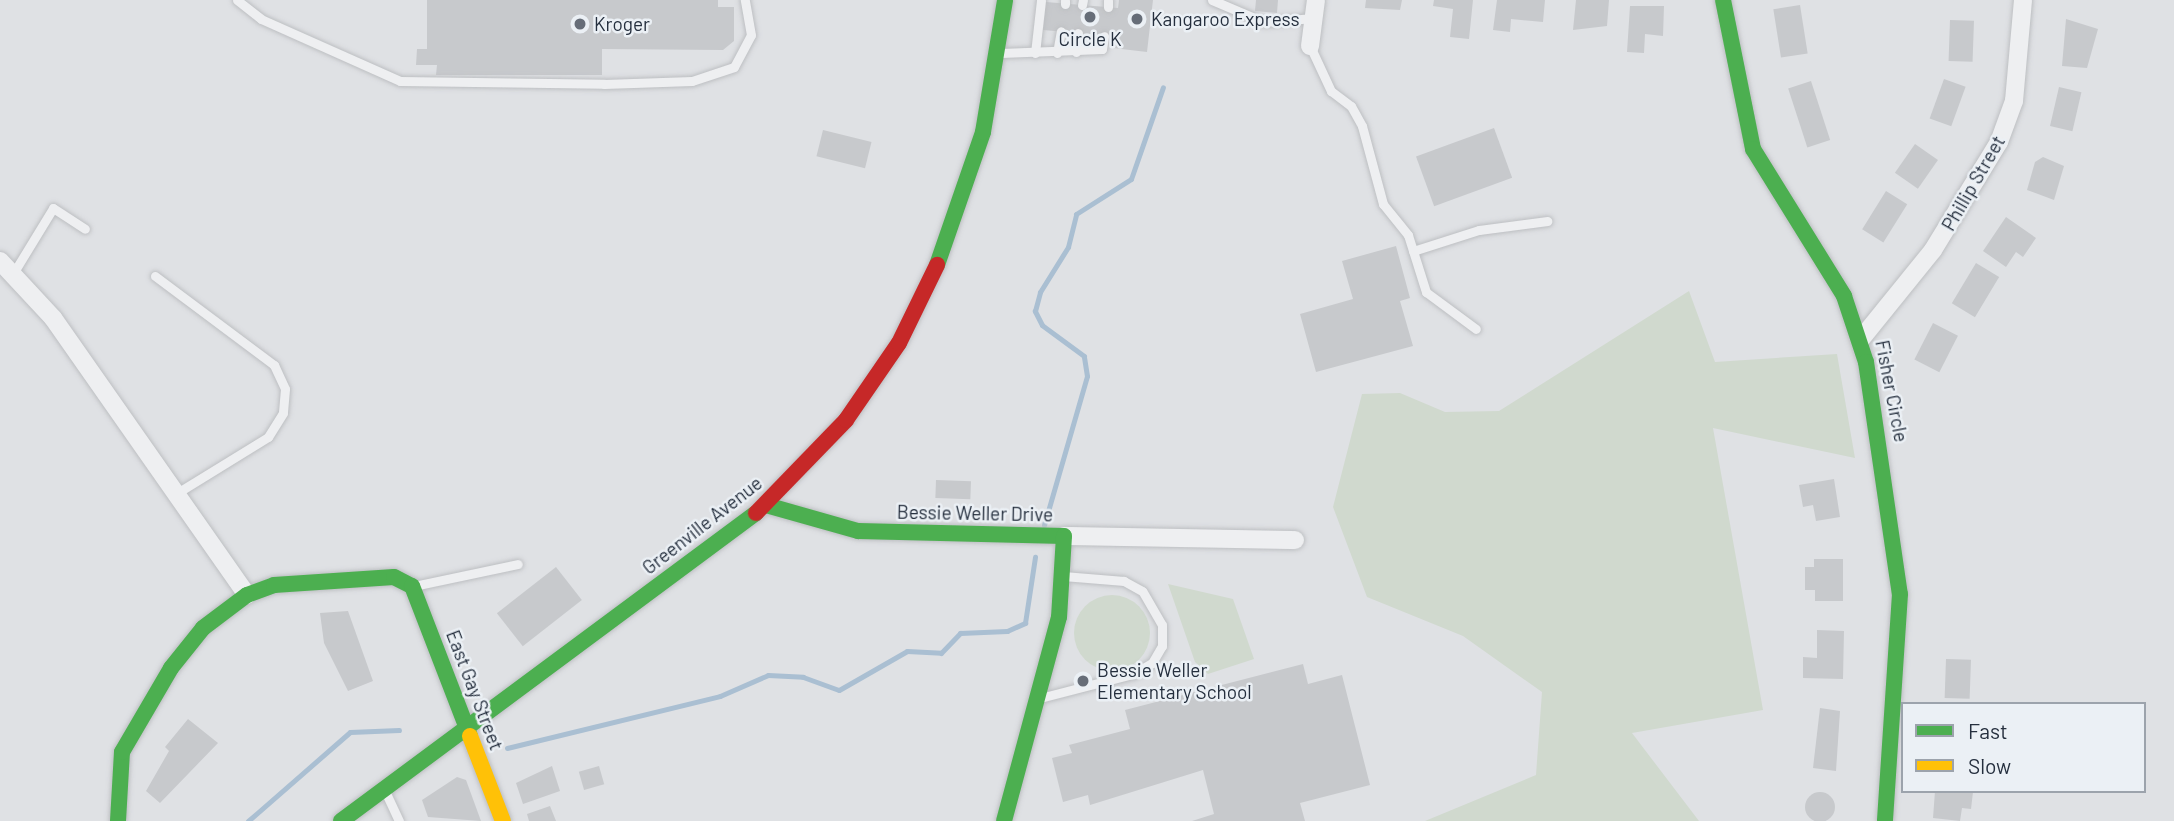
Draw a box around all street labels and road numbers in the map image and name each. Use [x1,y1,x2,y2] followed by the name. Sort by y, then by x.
[1937,131,2009,235] street label: Phillip Street
[1871,338,1913,444] street label: Fisher Circle
[638,471,766,579] street label: Greenville Avenue
[897,500,1053,526] street label: Bessie Weller Drive
[442,627,508,753] street label: East Gay Street

